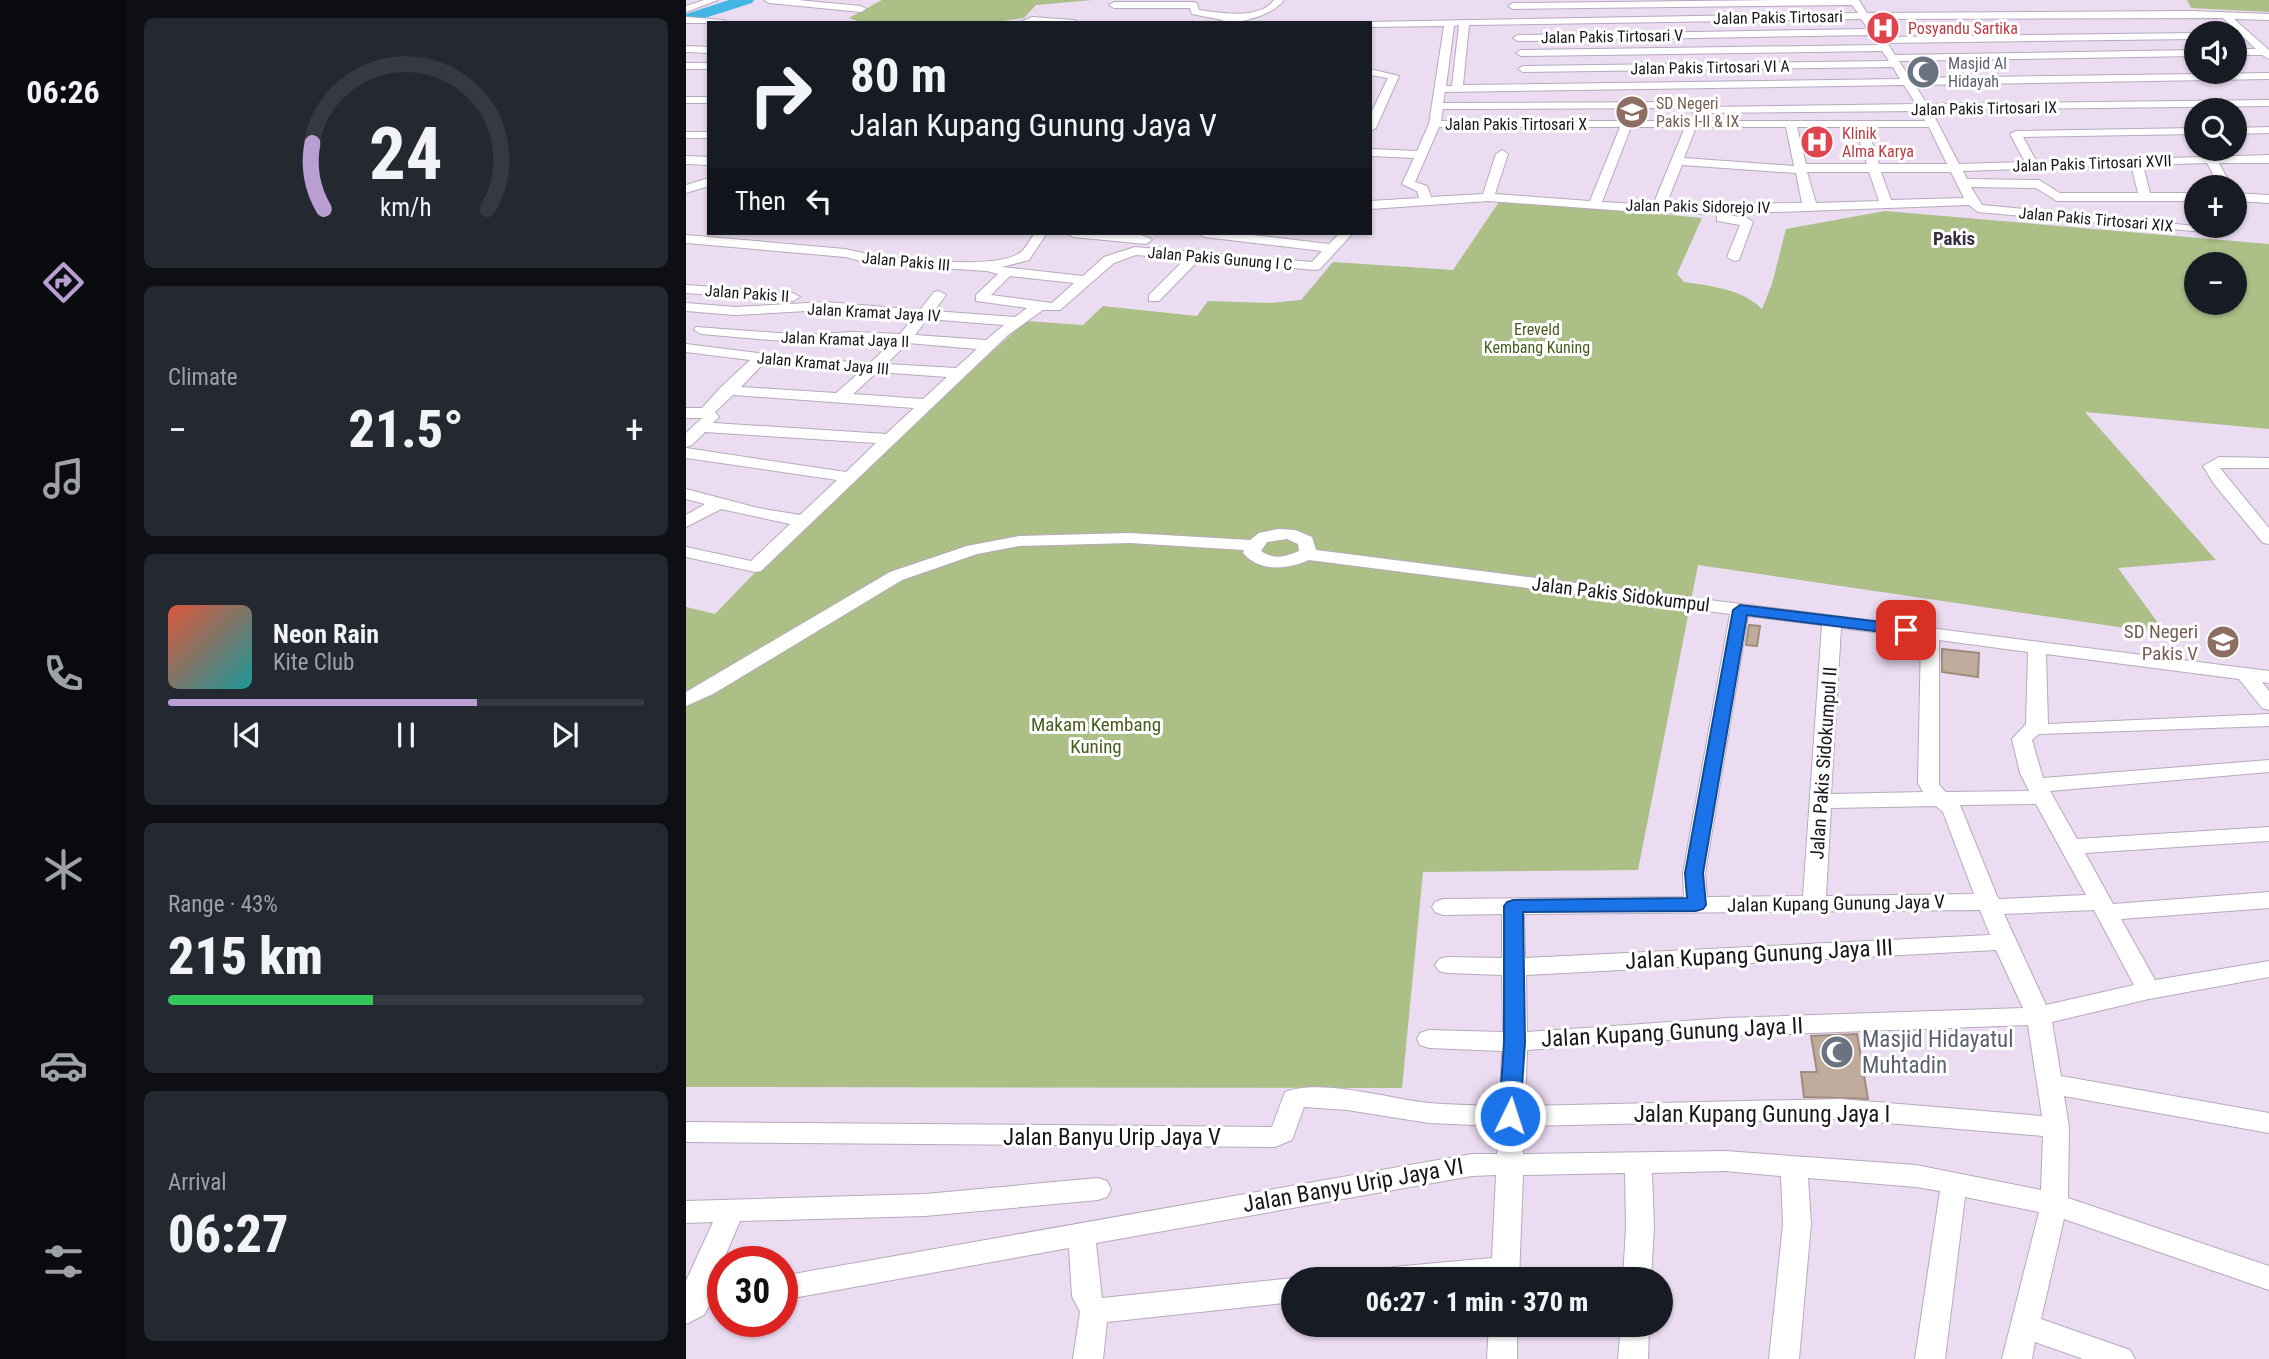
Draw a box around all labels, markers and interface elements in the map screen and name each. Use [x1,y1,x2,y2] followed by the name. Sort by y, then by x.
[1713,7,1843,28] street label: Jalan Pakis Tirtosari
[1864,9,1902,47] hospital icon: Posyandu Sartika
[1908,19,2018,38] place label: Posyandu Sartika
[2184,21,2247,315] map controls
[2184,21,2247,84] button: sound
[1541,26,1683,47] street label: Jalan Pakis Tirtosari V
[850,47,947,104] text: 80 m
[735,49,826,140] icon: right
[1904,53,1942,91] mosque icon: Masjid Al Hidayah
[1948,54,2007,91] place label: Masjid Al Hidayah
[1630,57,1790,78] street label: Jalan Pakis Tirtosari VI A
[26,73,100,111] text: 06:26
[1613,93,1651,131] school or university icon: SD Negeri Pakis I-II & IX
[1656,94,1739,131] place label: SD Negeri Pakis I-II & IX
[1911,98,2057,119] street label: Jalan Pakis Tirtosari IX
[2184,98,2247,161] button: search
[850,106,1217,144] text: Jalan Kupang Gunung Jaya V
[369,111,443,197] text: 24
[1445,115,1587,134] street label: Jalan Pakis Tirtosari X
[1798,123,1836,161] hospital icon: Klinik Alma Karya
[1842,124,1914,161] place label: Klinik Alma Karya
[2012,151,2172,176] street label: Jalan Pakis Tirtosari XVII
[2184,175,2247,238] button: +
[800,182,838,220] icon: left
[735,186,786,216] text: Then
[380,193,432,222] text: km/h
[1625,196,1771,217] street label: Jalan Pakis Sidorejo IV
[2018,203,2174,236] street label: Jalan Pakis Tirtosari XIX
[1933,227,1975,250] district label: Pakis
[1147,243,1293,274] street label: Jalan Pakis Gunung I C
[861,248,951,275] street label: Jalan Pakis III
[2184,252,2247,315] button: −
[39,258,88,307] icon: directions
[704,281,790,306] street label: Jalan Pakis II
[807,300,941,325] street label: Jalan Kramat Jaya IV
[1484,320,1590,357] park label: Ereveld Kembang Kuning
[780,328,909,351] street label: Jalan Kramat Jaya II
[756,348,890,379] street label: Jalan Kramat Jaya III
[168,364,238,391] text: Climate
[348,399,464,460] text: 21.5°
[168,408,187,452] text: −
[625,408,644,452] text: +
[39,454,88,503] icon: music
[1531,572,1711,617] street label: Jalan Pakis Sidokumpul
[1876,600,1936,660] pin
[1887,611,1925,649] icon: arrive
[273,619,379,649] text: Neon Rain
[2124,620,2198,665] place label: SD Negeri Pakis V
[2204,623,2242,661] school or university icon: SD Negeri Pakis V
[39,649,88,698] icon: phone
[273,649,354,676] text: Kite Club
[1805,666,1842,860] street label: Jalan Pakis Sidokumpul II
[1031,713,1161,758] park label: Makam Kembang Kuning
[228,716,266,754] icon: previous
[387,716,425,754] icon: pause
[546,716,584,754] icon: next
[39,845,88,894] icon: climate
[1727,890,1945,917] street label: Jalan Kupang Gunung Jaya V
[168,891,278,918] text: Range · 43%
[168,926,323,987] text: 215 km
[1624,934,1894,975] street label: Jalan Kupang Gunung Jaya III
[1540,1012,1804,1053] street label: Jalan Kupang Gunung Jaya II
[1862,1026,2013,1079] place label: Masjid Hidayatul Muhtadin
[1818,1033,1856,1071] mosque icon: Masjid Hidayatul Muhtadin
[39,1041,88,1090] icon: car
[1473,1079,1547,1153] position arrow
[1634,1101,1890,1128] street label: Jalan Kupang Gunung Jaya I
[1003,1124,1221,1151] street label: Jalan Banyu Urip Jaya V
[1241,1153,1466,1218] street label: Jalan Banyu Urip Jaya VI
[168,1169,227,1196] text: Arrival
[168,1204,288,1265] text: 06:27
[39,1237,88,1286] icon: filters
[707,1246,798,1337] speed limit sign: 30
[1366,1287,1588,1317] text: 06:27 · 1 min · 370 m

